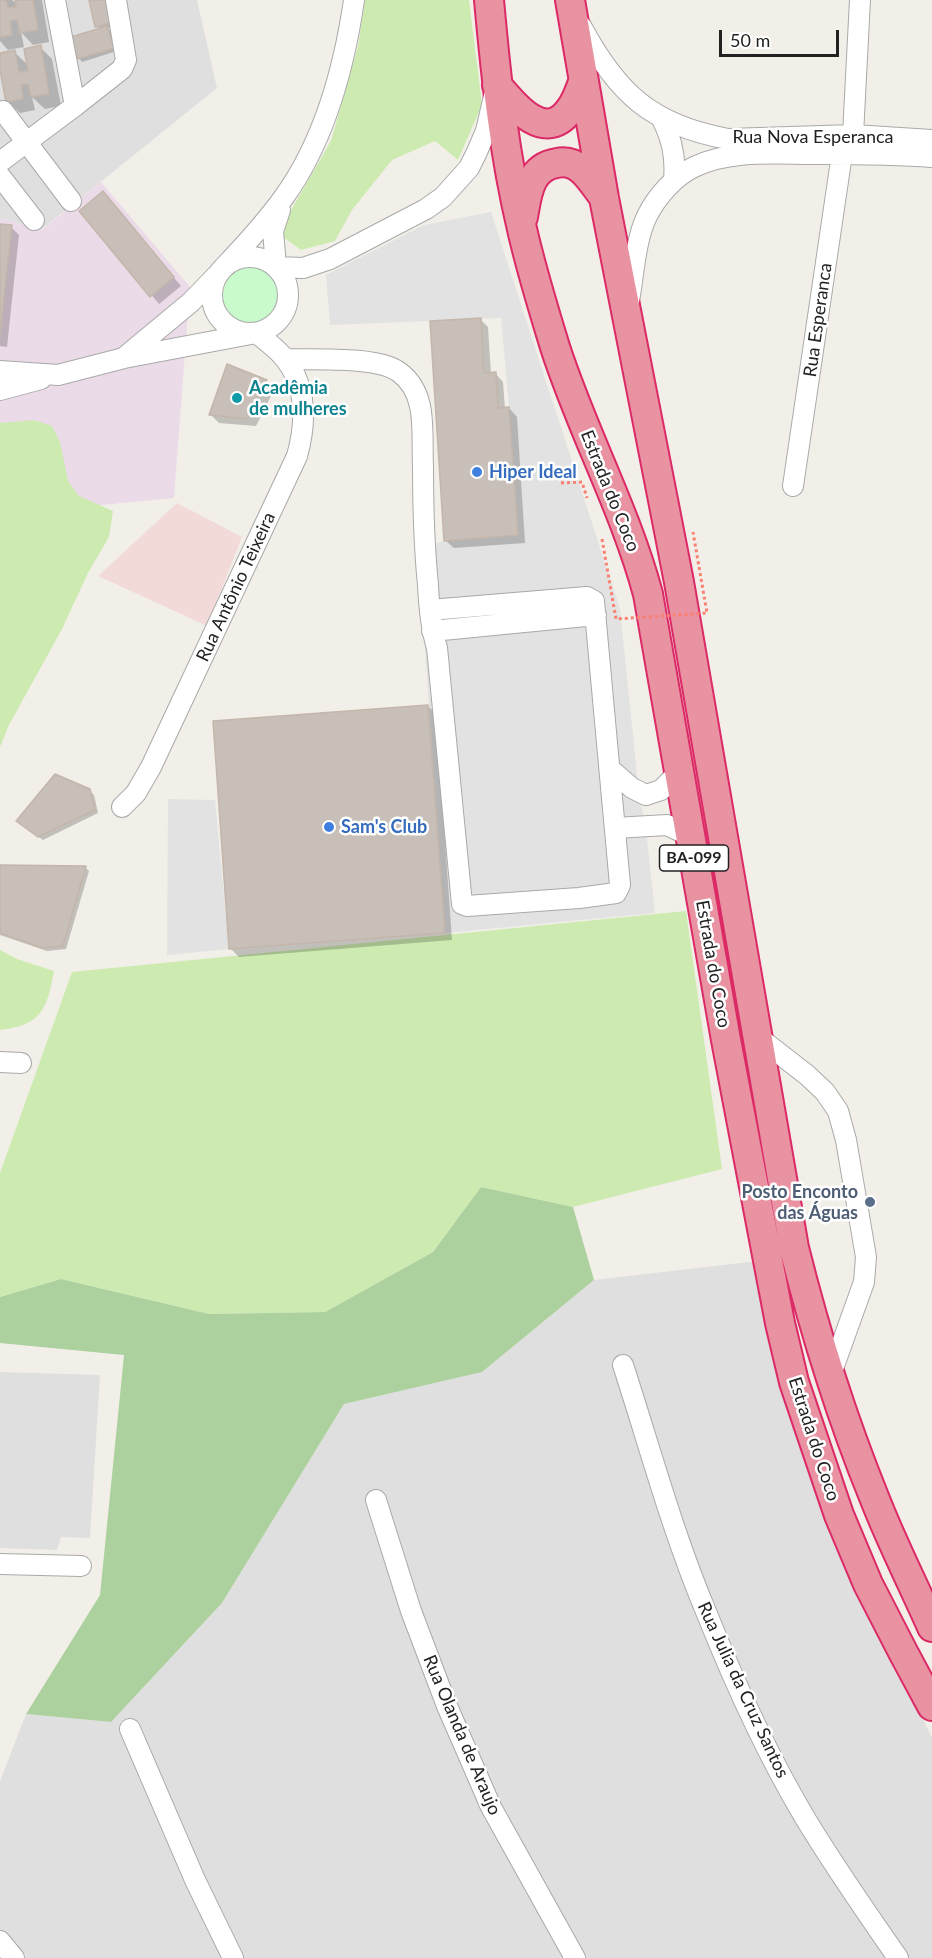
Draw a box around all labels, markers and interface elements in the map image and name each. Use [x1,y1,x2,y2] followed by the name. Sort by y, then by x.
[722,18,842,56] scale bar
[730,29,770,51] text: 50 m
[732,126,894,148] street label: Rua Nova Esperanca
[799,262,837,378] street label: Rua Esperanca
[249,377,347,420] place label: Acadêmia de mulheres
[230,391,244,405] marker: Acadêmia de mulheres
[576,427,644,555] street label: Estrada do Coco
[489,461,577,483] place label: Hiper Ideal
[470,465,484,479] marker: Hiper Ideal
[192,509,280,665] street label: Rua Antônio Teixeira
[341,816,427,838] place label: Sam's Club
[322,820,336,834] marker: Sam's Club
[660,845,728,871] road number: BA-099
[691,899,735,1029] street label: Estrada do Coco
[742,1181,858,1224] place label: Posto Enconto das Águas
[863,1195,877,1209] marker: Posto Enconto das Águas
[784,1374,844,1504] street label: Estrada do Coco
[693,1598,793,1782] street label: Rua Julia da Cruz Santos
[418,1652,506,1818] street label: Rua Olanda de Araujo

